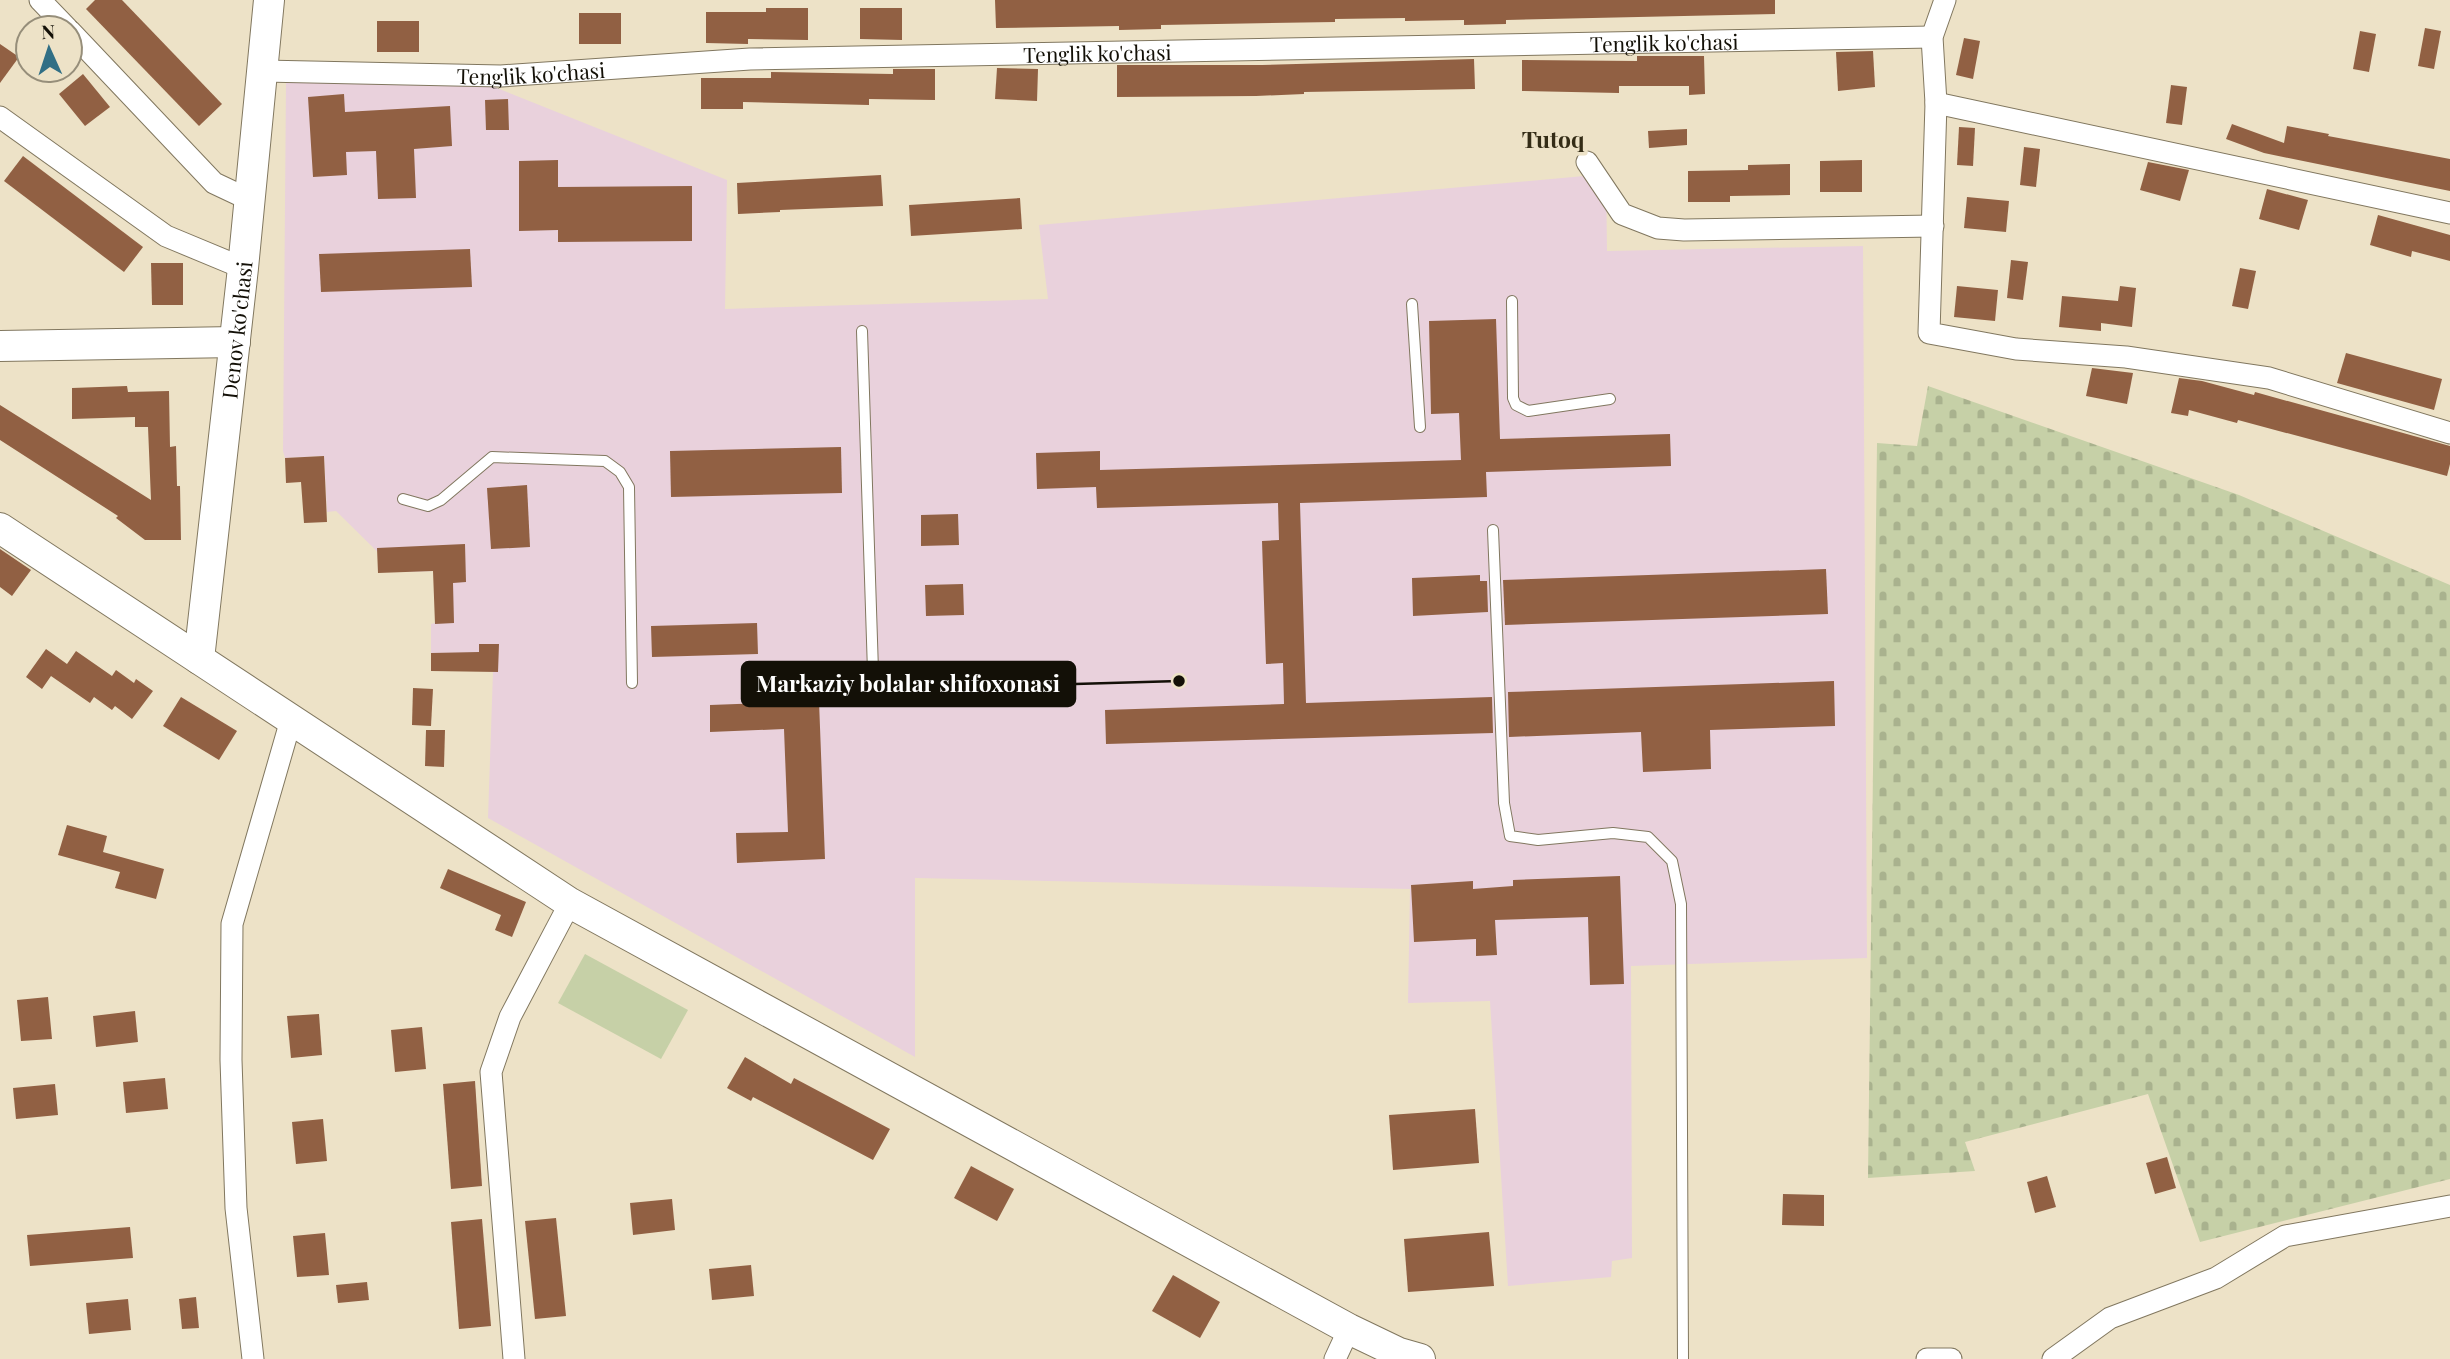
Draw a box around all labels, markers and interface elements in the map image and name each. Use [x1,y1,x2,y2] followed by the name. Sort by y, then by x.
[14,14,84,84] north arrow
[41,18,56,44] text: N
[1590,27,1739,57] street label: Tenglik ko'chasi
[1023,37,1172,68] street label: Tenglik ko'chasi
[456,55,606,90] street label: Tenglik ko'chasi
[1522,123,1585,154] district label: Tutoq
[214,260,258,400] street label: Denov ko'chasi
[742,662,1075,706] callout: Markaziy bolalar shifoxonasi
[756,667,1060,698] text: Markaziy bolalar shifoxonasi

